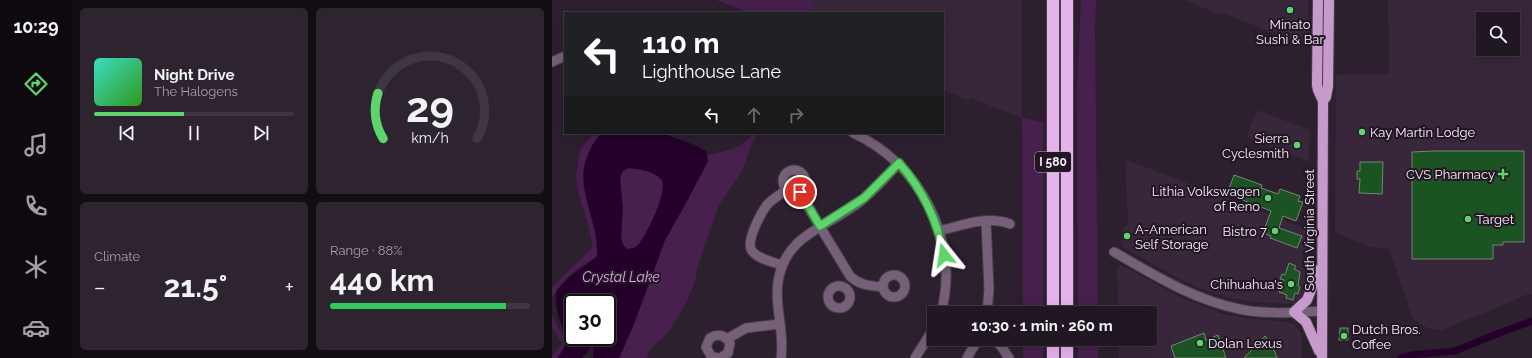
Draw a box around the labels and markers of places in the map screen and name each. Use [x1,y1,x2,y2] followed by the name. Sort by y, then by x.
[1285,5,1295,15] marker: Minato Sushi & Bar
[1256,17,1324,47] place label: Minato Sushi & Bar
[1370,125,1476,140] place label: Kay Martin Lodge
[1357,127,1367,137] marker: Kay Martin Lodge
[1222,131,1289,161] place label: Sierra Cyclesmith
[1292,140,1302,150] marker: Sierra Cyclesmith
[1406,167,1495,182] place label: CVS Pharmacy
[1498,169,1508,179] marker: CVS Pharmacy
[783,175,817,209] pin
[1152,184,1260,214] place label: Lithia Volkswagen of Reno
[1263,193,1273,203] marker: Lithia Volkswagen of Reno
[1476,212,1515,227] place label: Target
[1463,214,1473,224] marker: Target
[1135,222,1209,252] place label: A-American Self Storage
[1223,224,1267,239] place label: Bistro 7
[1270,226,1280,236] marker: Bistro 7
[1122,231,1132,241] marker: A-American Self Storage
[1210,277,1283,292] place label: Chihuahua's
[1286,279,1296,289] marker: Chihuahua's
[1352,322,1421,352] place label: Dutch Bros. Coffee
[1339,331,1349,341] marker: Dutch Bros. Coffee
[1208,336,1282,351] place label: Dolan Lexus
[1195,338,1205,348] marker: Dolan Lexus

